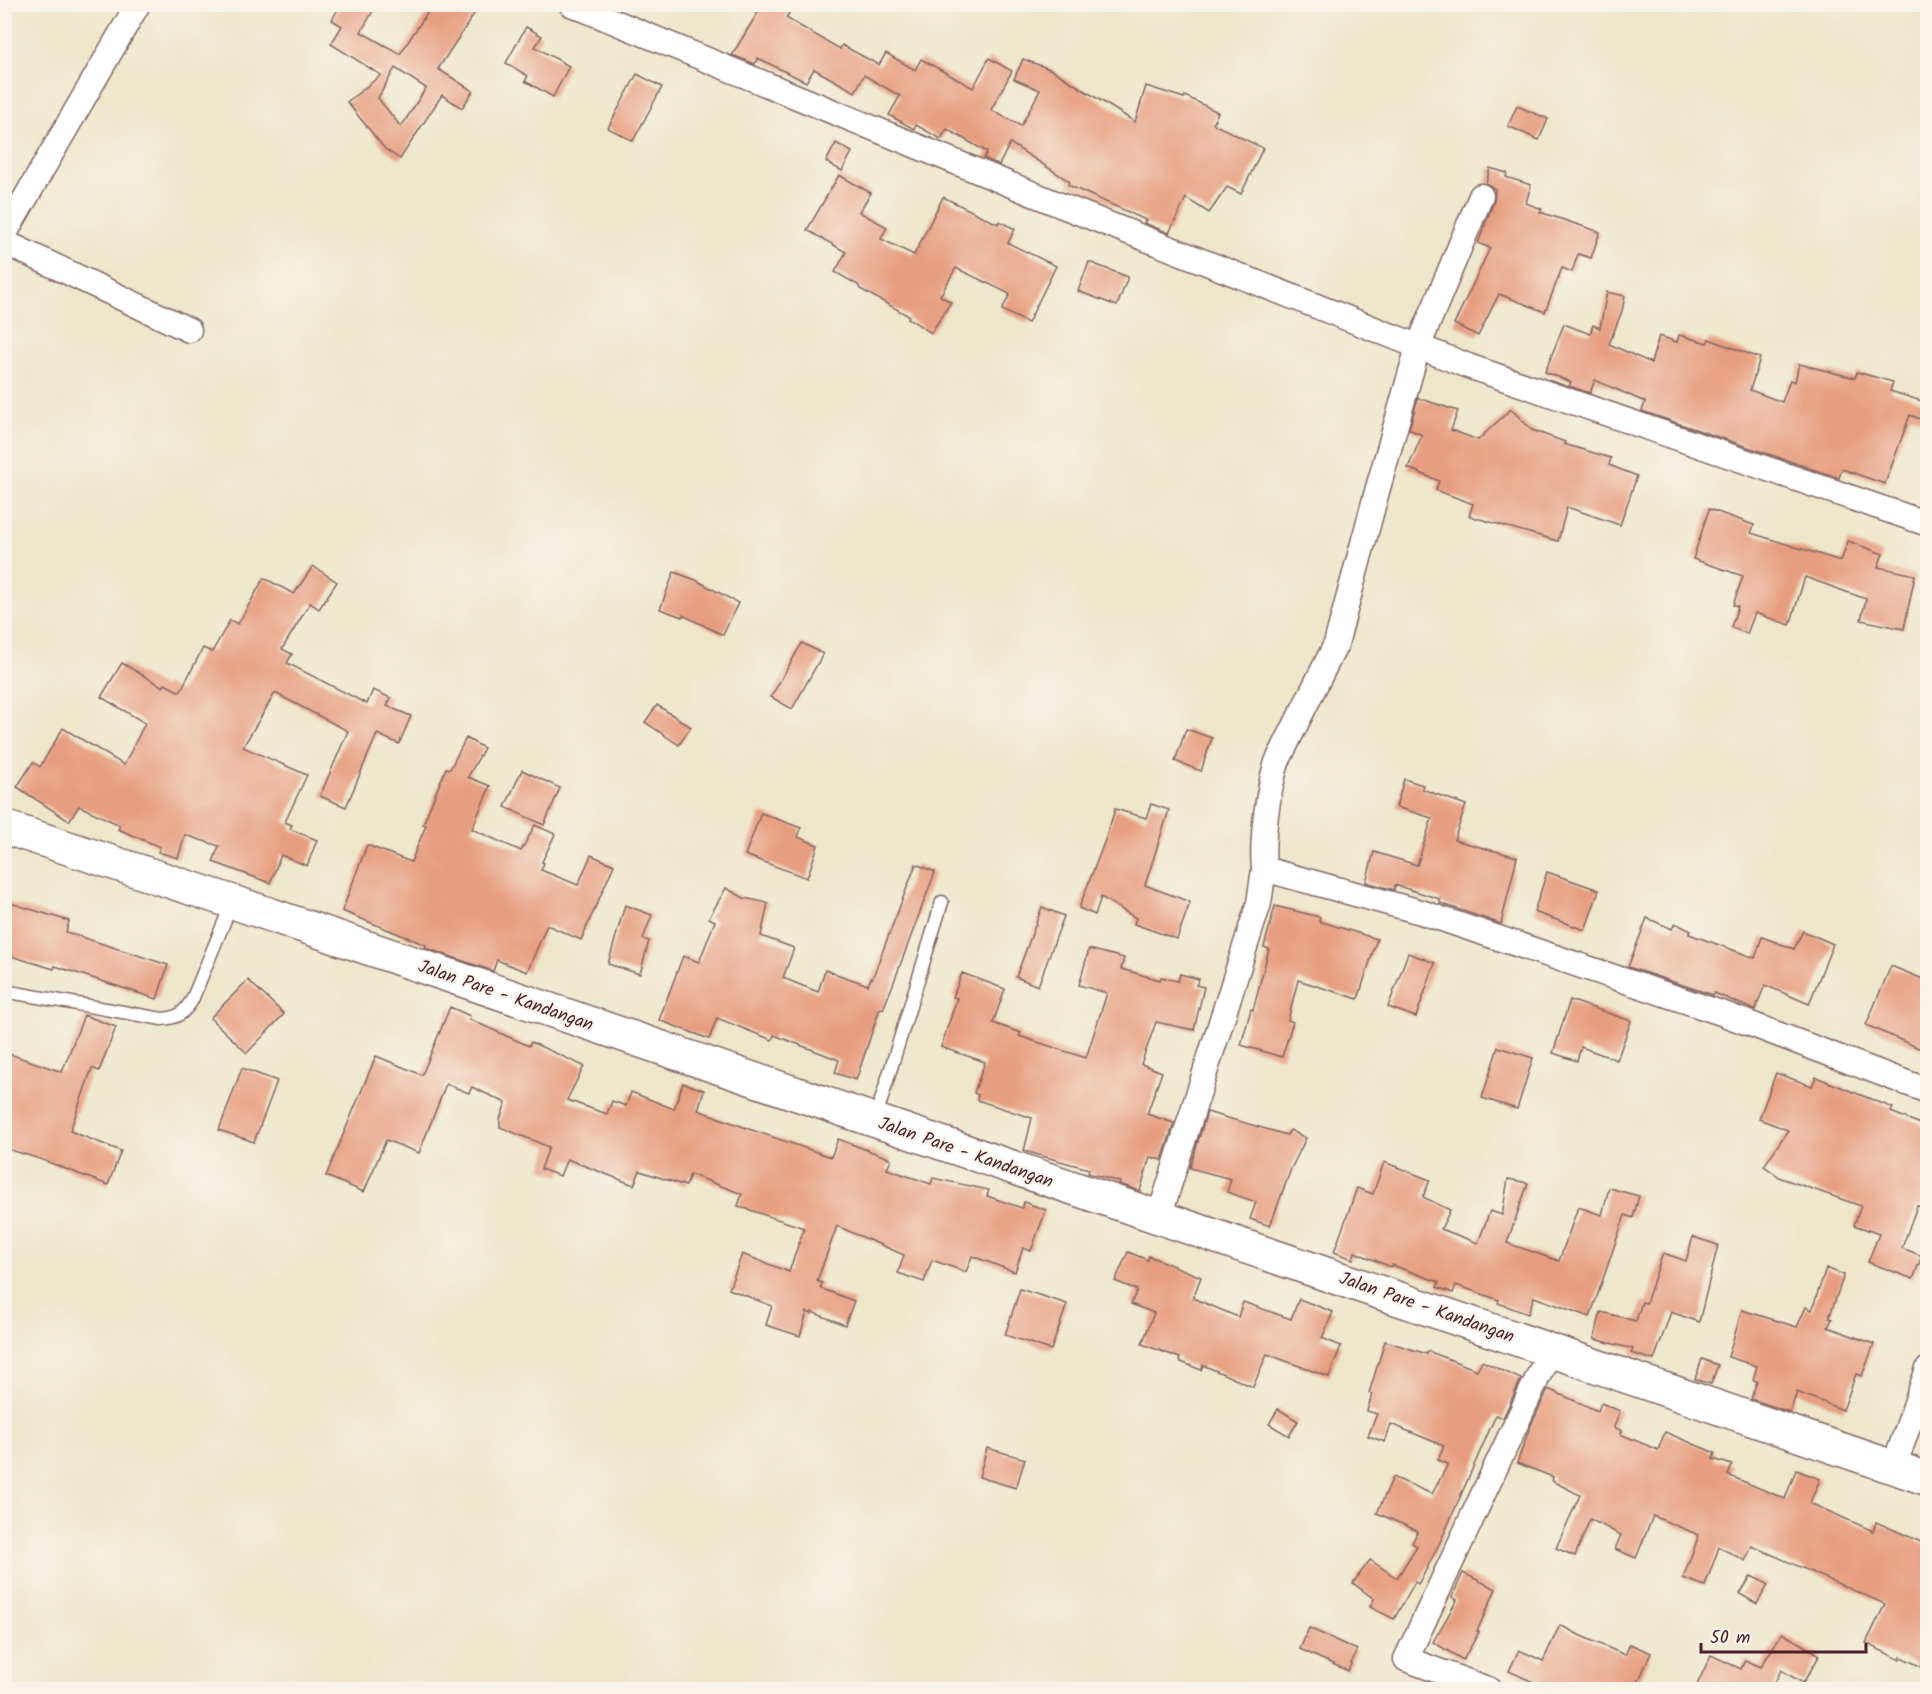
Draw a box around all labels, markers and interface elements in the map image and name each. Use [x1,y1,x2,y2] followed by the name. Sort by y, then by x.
[414,953,597,1040] street label: Jalan Pare - Kandangan
[874,1110,1057,1197] street label: Jalan Pare - Kandangan
[1335,1265,1518,1352] street label: Jalan Pare - Kandangan
[1701,1616,1866,1654] scale bar
[1710,1624,1750,1653] text: 50 m

